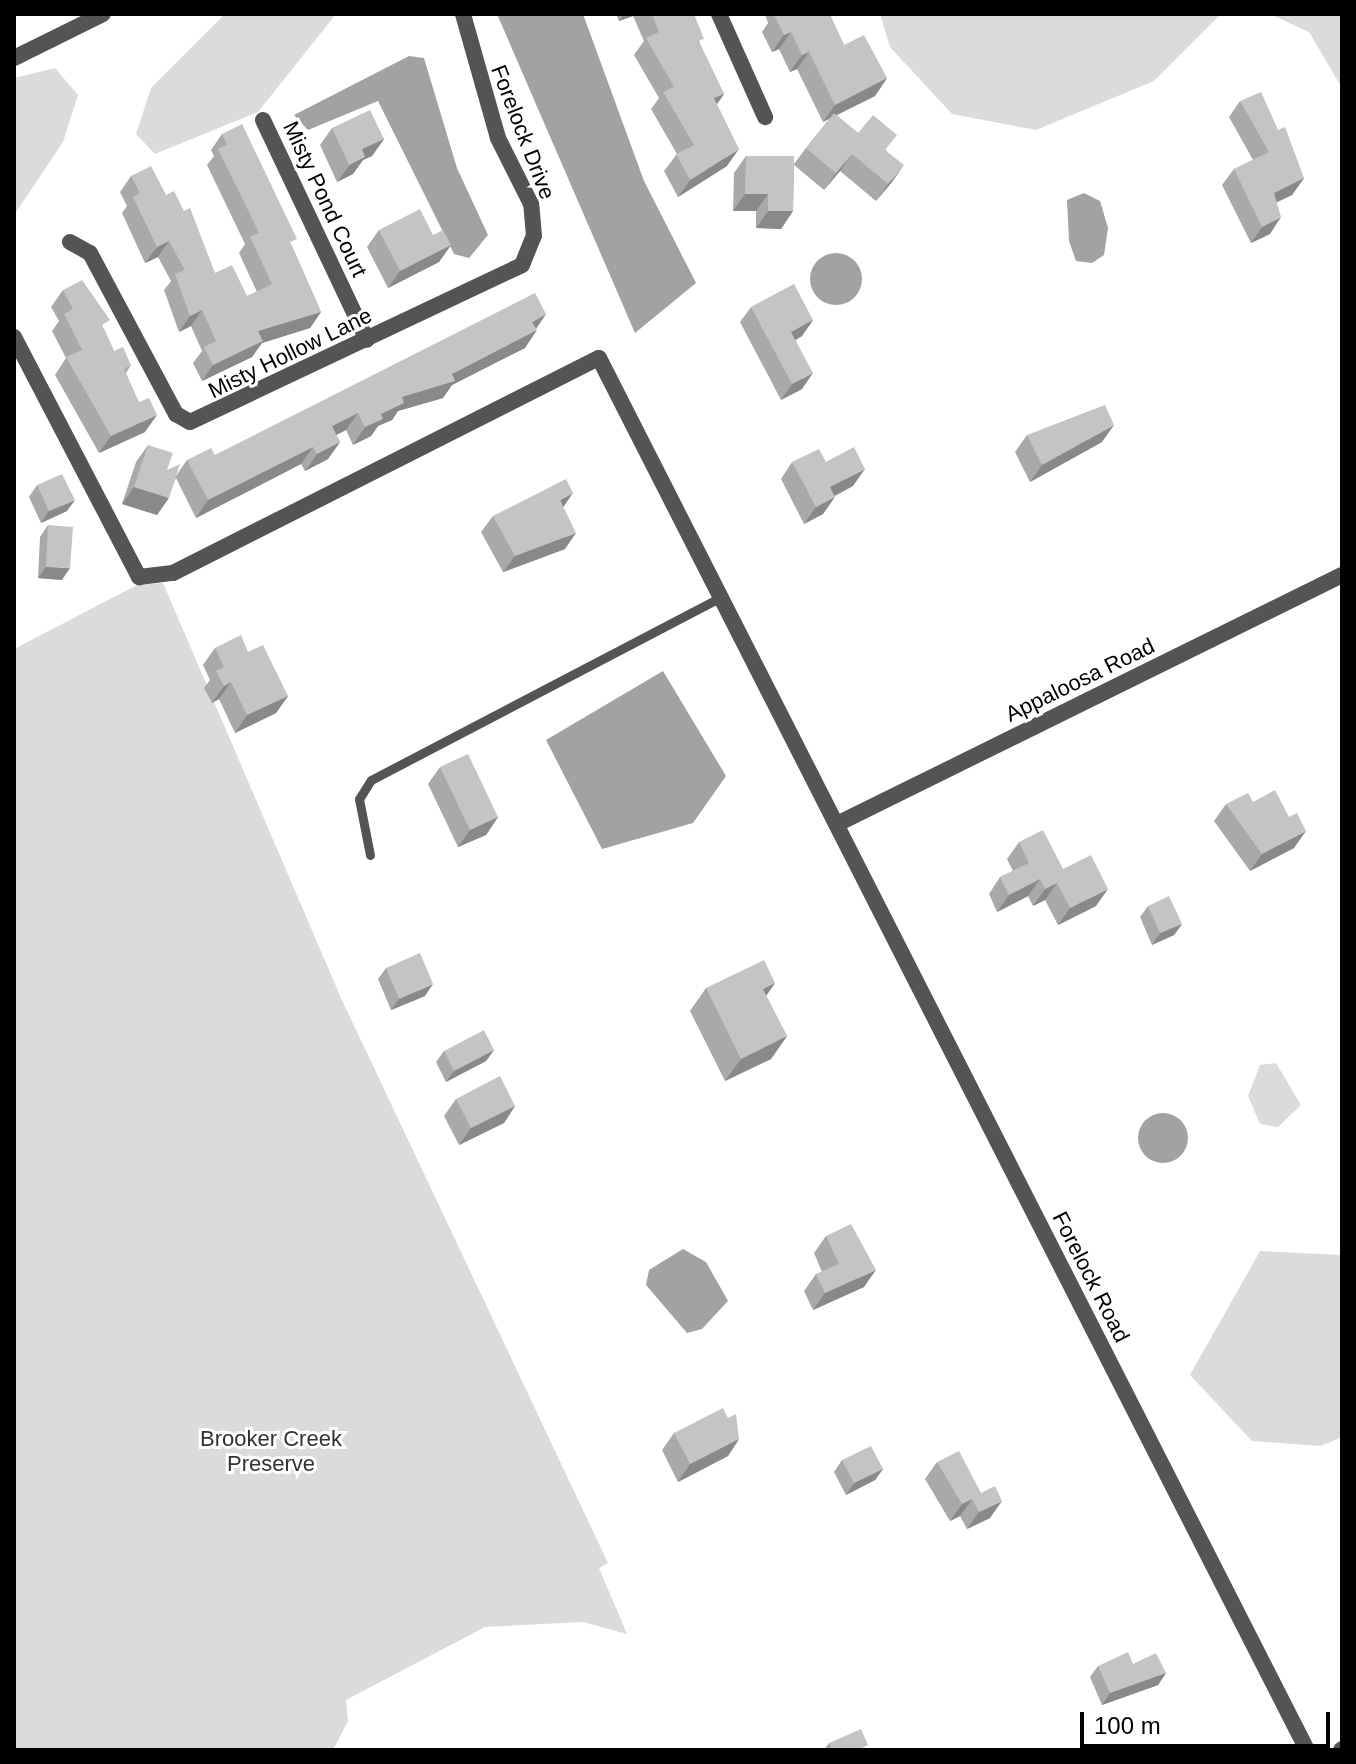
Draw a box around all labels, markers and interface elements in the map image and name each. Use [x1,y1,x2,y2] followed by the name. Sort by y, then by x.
[485,61,561,203] street label: Forelock Drive
[277,117,373,281] street label: Misty Pond Court
[204,302,376,404] street label: Misty Hollow Lane
[1001,632,1159,728] street label: Appaloosa Road
[1047,1207,1135,1347] street label: Forelock Road
[200,1425,342,1476] park label: Brooker Creek Preserve
[1084,1696,1334,1746] scale bar
[1094,1712,1161,1739] text: 100 m

